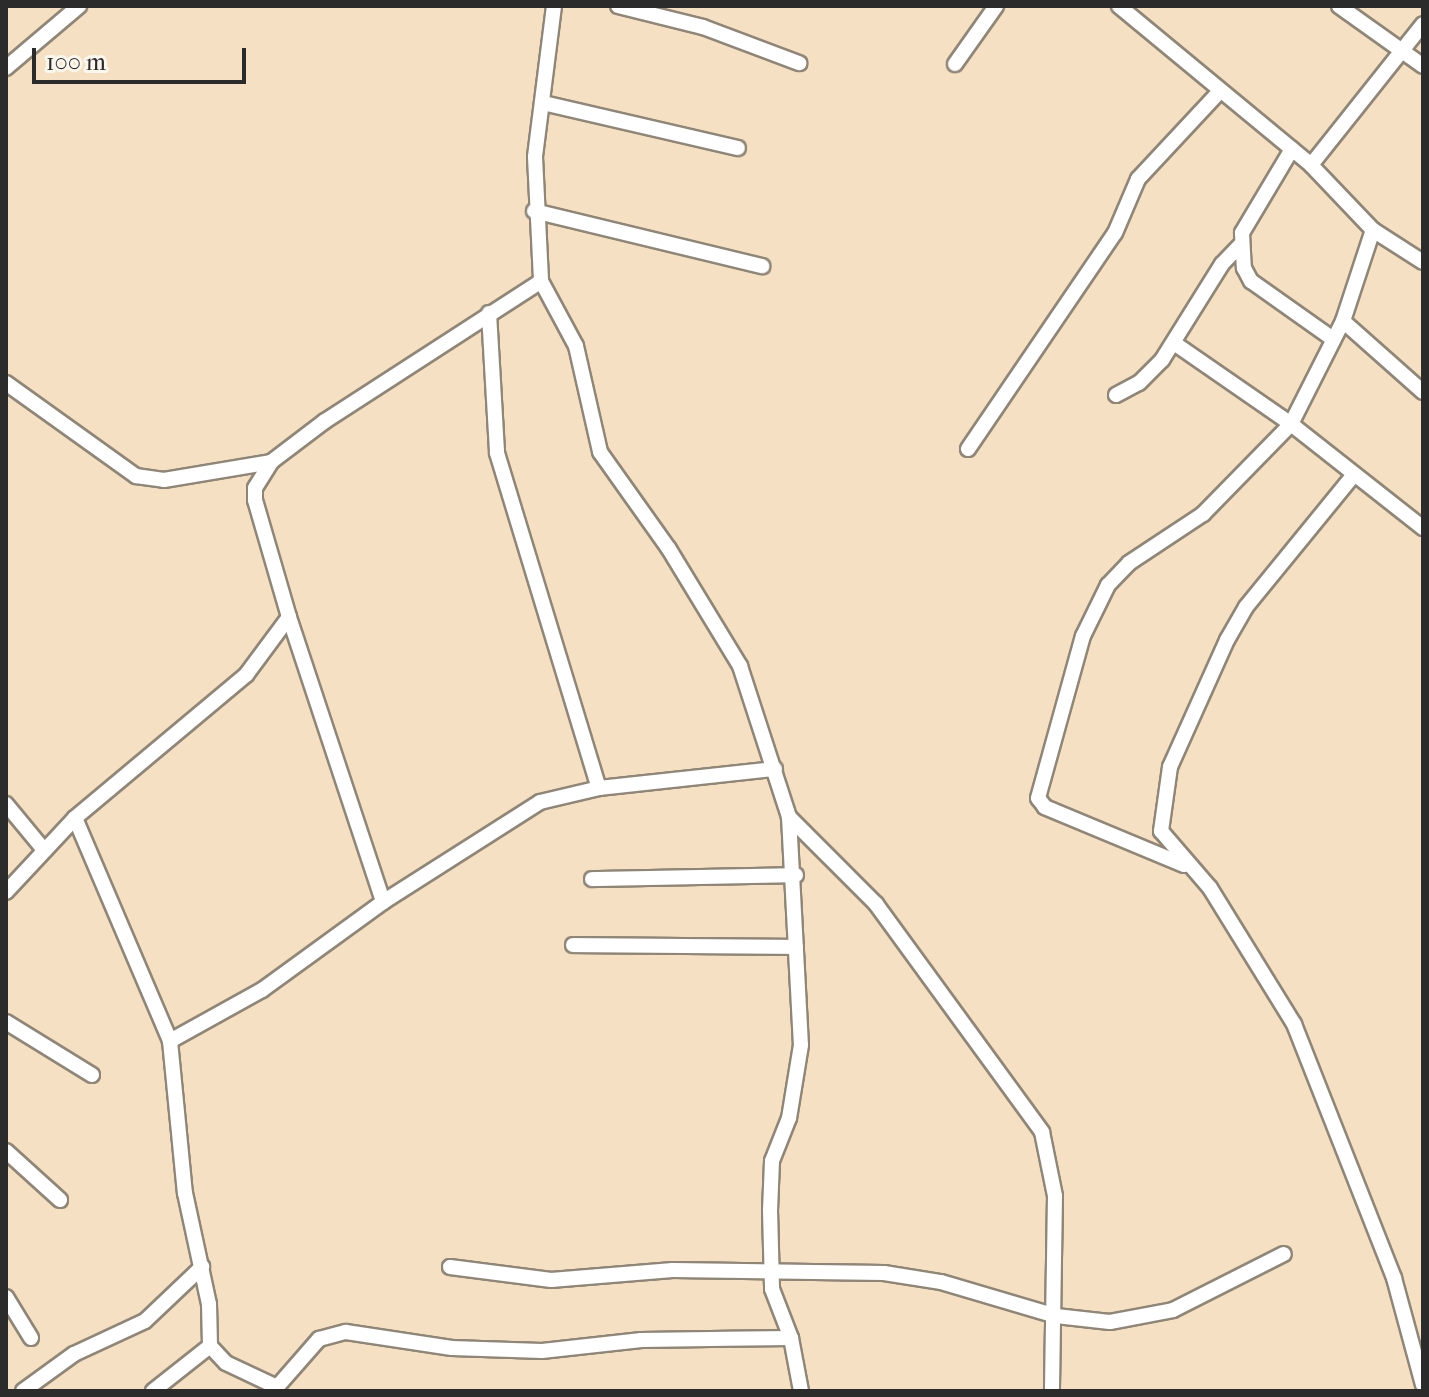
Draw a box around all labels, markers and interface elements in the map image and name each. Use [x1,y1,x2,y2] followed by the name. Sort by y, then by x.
[36,32,250,82] scale bar
[46,48,106,76] text: 100 m

